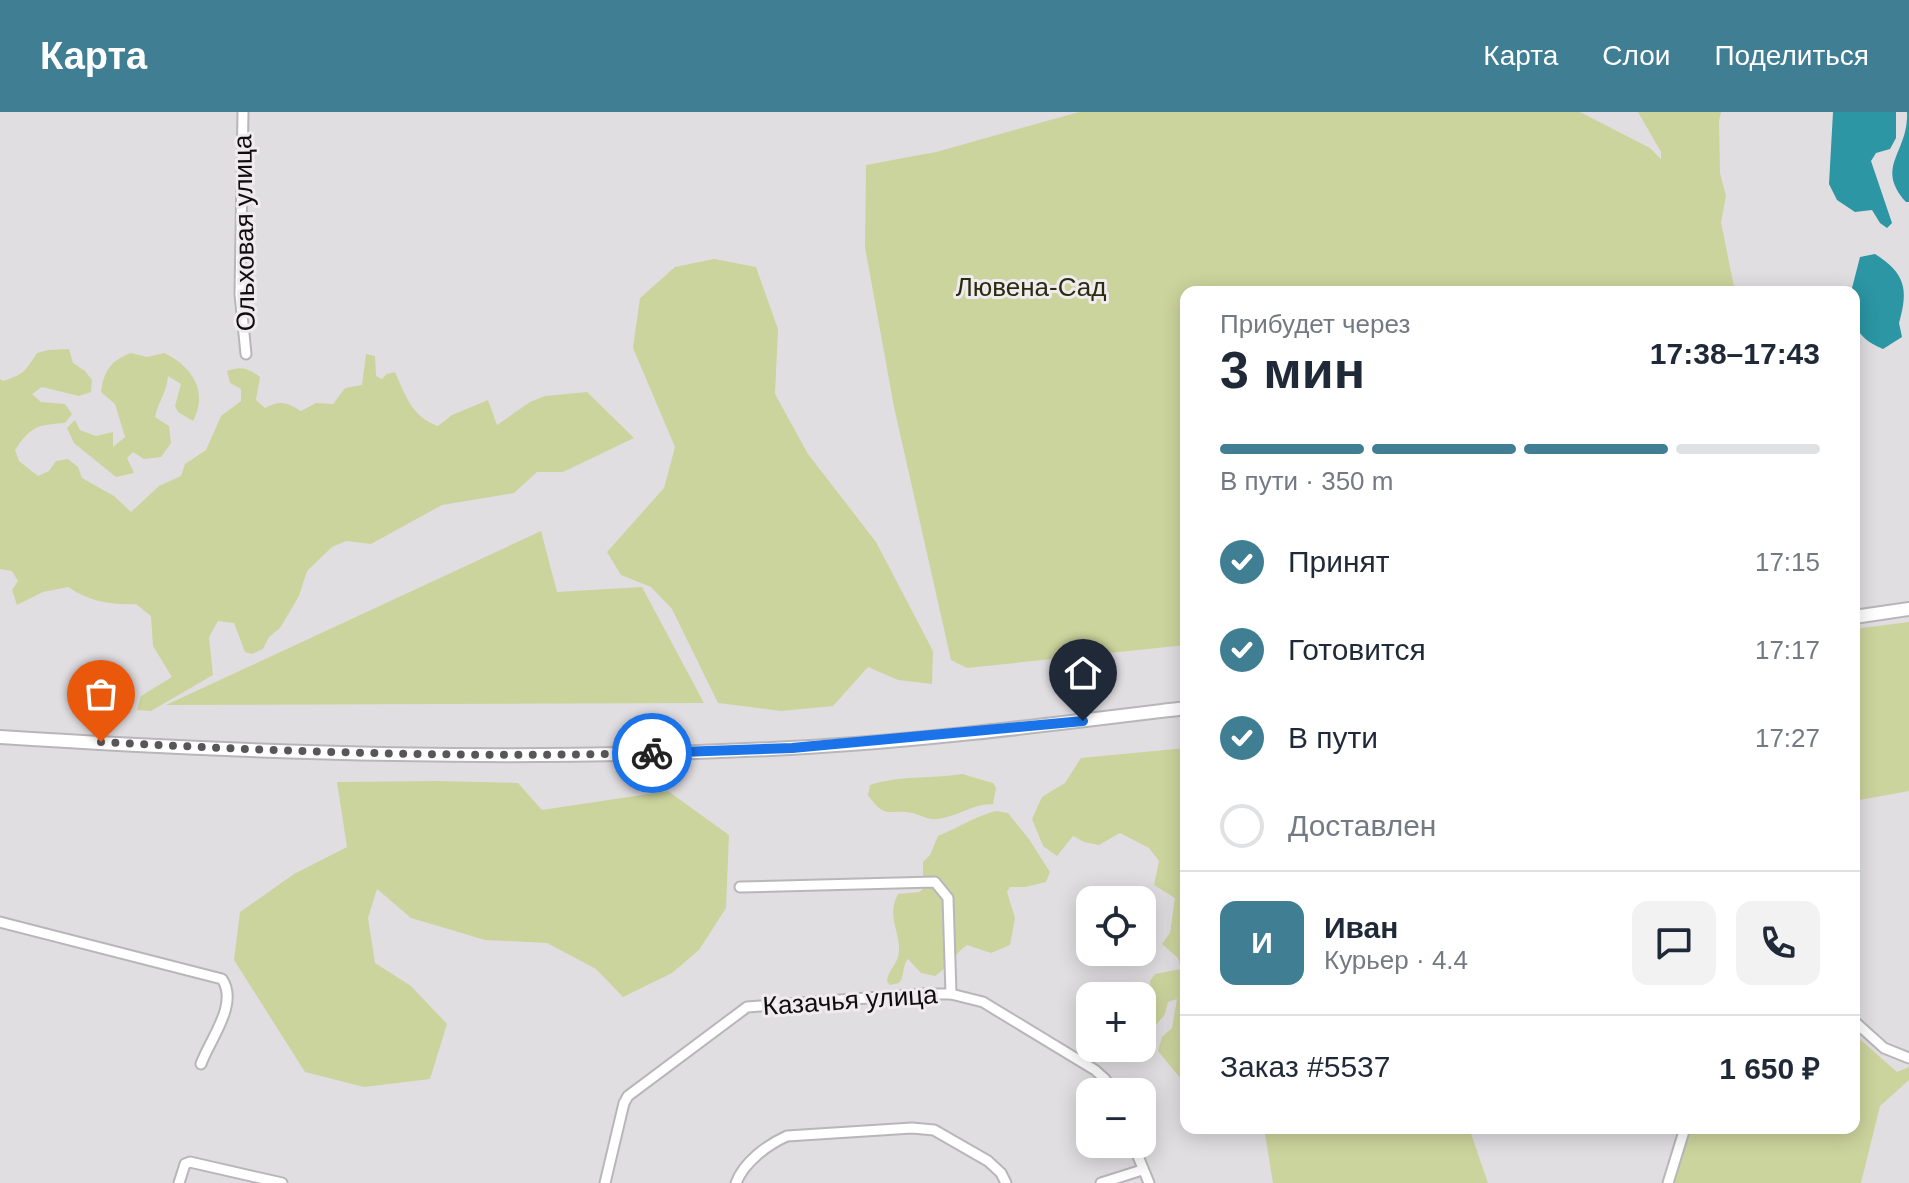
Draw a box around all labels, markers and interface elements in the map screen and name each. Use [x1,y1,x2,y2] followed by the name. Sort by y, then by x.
[40,35,147,77] text: Карта
[1483,40,1558,71] text: Карта
[1602,40,1670,71] text: Слои
[1714,40,1869,71] text: Поделиться
[227,134,261,332] street label: Ольховая улица
[956,272,1106,302] park label: Лювена-Сад
[1220,309,1410,339] text: Прибудет через
[1650,337,1820,370] text: 17:38–17:43
[1220,341,1365,399] text: 3 мин
[1220,466,1393,496] text: В пути · 350 m
[1220,540,1264,584] icon: check
[1288,545,1390,578] text: Принят
[1755,547,1820,577] text: 17:15
[1220,628,1264,672] icon: check
[1288,633,1426,666] text: Готовится
[1755,635,1820,665] text: 17:17
[1049,639,1117,721] pin
[1061,651,1105,695] icon: home
[67,660,135,742] pin
[79,672,123,716] icon: bag
[612,713,692,793] courier
[1220,716,1264,760] icon: check
[1288,721,1378,754] text: В пути
[1755,723,1820,753] text: 17:27
[630,731,674,775] icon: bike
[1288,809,1436,842] text: Доставлен
[1076,886,1156,1158] map controls
[1076,886,1156,966] button: locate
[1632,901,1716,985] button: chat
[1736,901,1820,985] button: phone
[1324,911,1398,944] text: Иван
[1251,926,1273,959] text: И
[1324,945,1468,975] text: Курьер · 4.4
[762,979,939,1021] street label: Казачья улица
[1076,982,1156,1062] button: +
[1220,1050,1390,1083] text: Заказ #5537
[1719,1052,1820,1085] text: 1 650 ₽
[1076,1078,1156,1158] button: −

